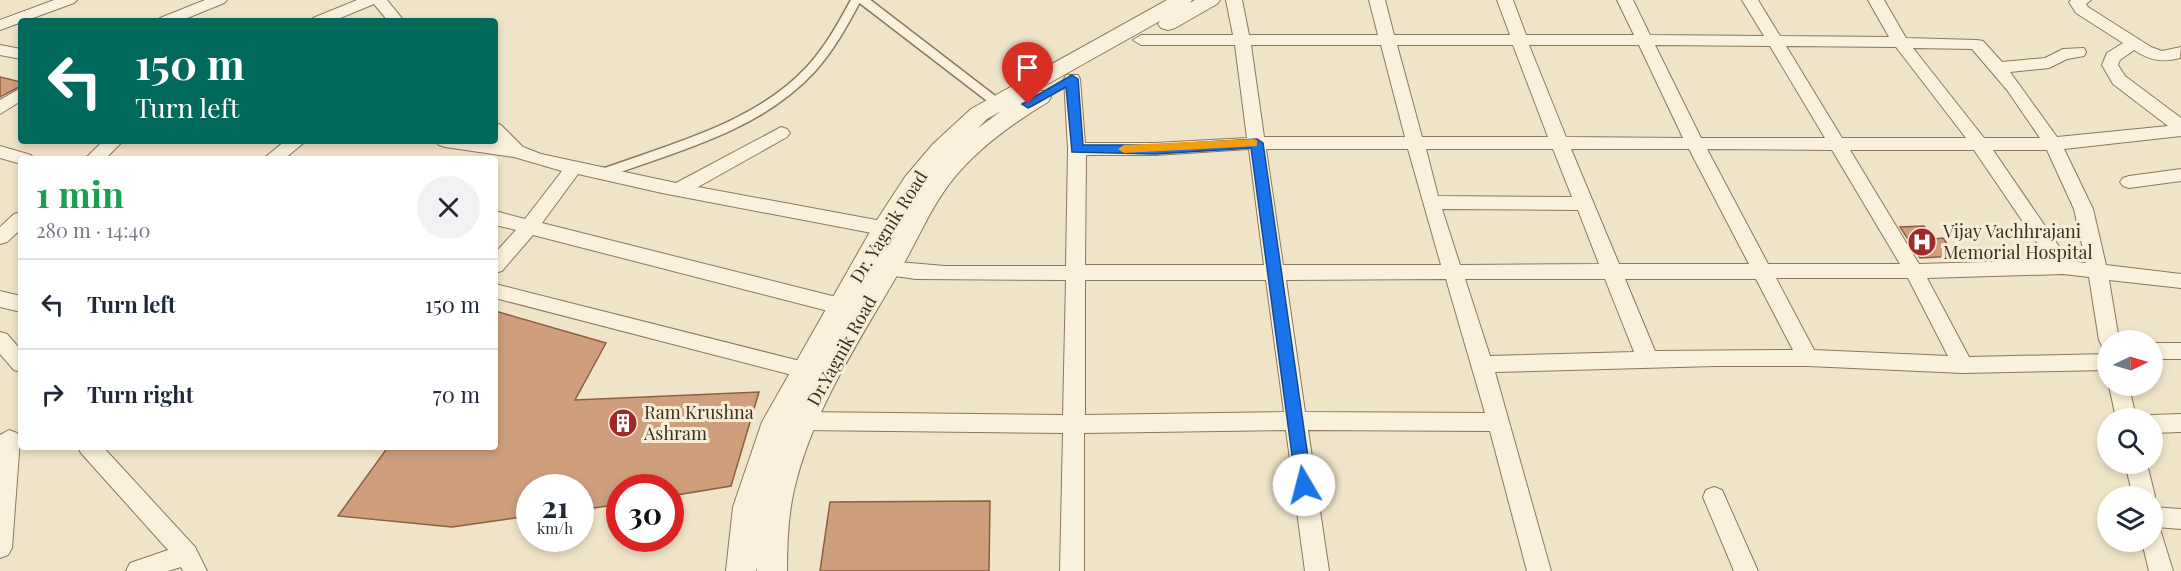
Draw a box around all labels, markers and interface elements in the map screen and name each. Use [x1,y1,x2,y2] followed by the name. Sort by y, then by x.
[135,35,245,91] text: 150 m
[36,42,114,120] icon: left
[1002,42,1053,104] pin
[1011,51,1044,84] icon: arrive
[135,89,239,125] text: Turn left
[844,165,932,287] street label: Dr. Yagnik Road
[36,169,124,217] text: 1 min
[417,176,480,239] button: close
[36,216,150,243] text: 280 m · 14:40
[1942,219,2093,264] place label: Vijay Vachhrajani Memorial Hospital
[1906,226,1938,258] hospital icon: Vijay Vachhrajani Memorial Hospital
[36,288,69,321] icon: left
[87,289,176,319] text: Turn left
[425,289,480,319] text: 150 m
[801,291,882,410] street label: Dr.Yagnik Road
[2097,330,2163,396] north arrow
[2097,330,2163,552] map controls
[36,378,69,411] icon: right
[87,379,193,409] text: Turn right
[433,379,480,409] text: 70 m
[643,400,754,445] place label: Ram Krushna Ashram
[607,407,639,439] building icon: Ram Krushna Ashram
[2097,408,2163,474] button: search
[1272,453,1336,517] position arrow
[606,474,684,552] speed limit sign: 30
[541,486,569,526] text: 21
[2097,486,2163,552] button: layers
[537,518,573,538] text: km/h

